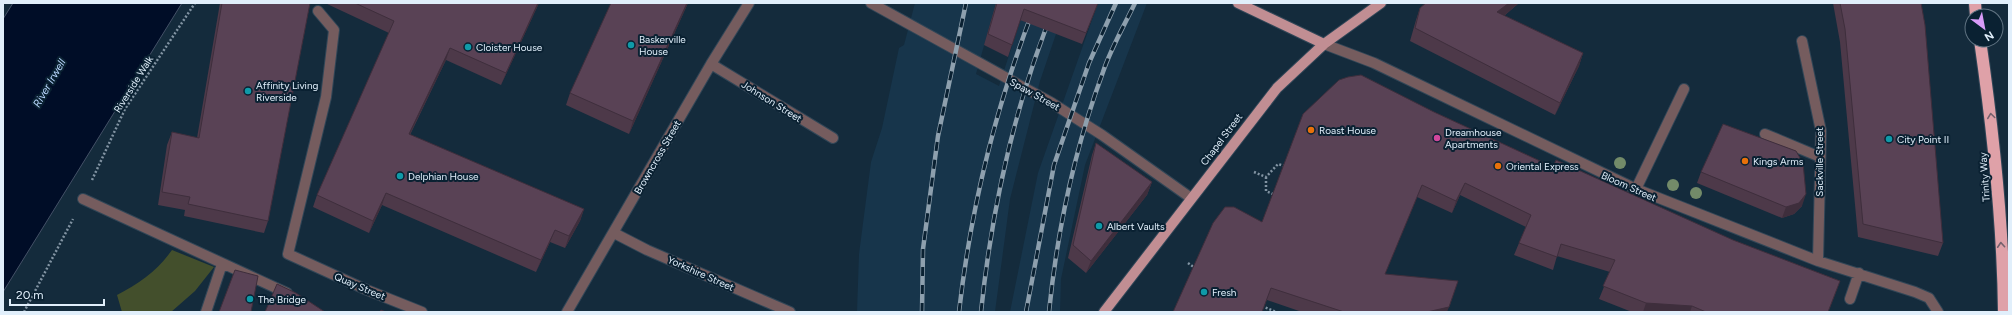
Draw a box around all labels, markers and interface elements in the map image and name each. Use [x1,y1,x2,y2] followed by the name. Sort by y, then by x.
[1964,8,2004,48] north arrow
[1982,28,1996,44] text: N
[639,33,686,58] place label: Baskerville House
[626,40,636,50] marker: Baskerville House
[476,41,543,54] place label: Cloister House
[463,42,473,52] marker: Cloister House
[111,53,156,115] street label: Riverside Walk
[30,56,69,110] water label: River Irwell
[1007,75,1062,114] street label: Spaw Street
[739,78,804,125] street label: Johnson Street
[256,79,318,104] place label: Affinity Living Riverside
[243,86,253,96] marker: Affinity Living Riverside
[1198,110,1245,168] street label: Chapel Street
[1987,112,1996,119] one-way arrow
[631,118,684,196] street label: Browncross Street
[1319,124,1377,137] place label: Roast House
[1306,125,1316,135] marker: Roast House
[1445,126,1502,151] place label: Dreamhouse Apartments
[1813,127,1826,197] street label: Sackville Street
[1432,133,1442,143] marker: Dreamhouse Apartments
[1897,133,1949,146] place label: City Point II
[1884,134,1894,144] marker: City Point II
[1976,151,1993,202] street label: Trinity Way
[1753,155,1804,168] place label: Kings Arms
[1740,156,1750,166] marker: Kings Arms
[1506,160,1579,173] place label: Oriental Express
[1493,161,1503,171] marker: Oriental Express
[1599,169,1659,204] street label: Bloom Street
[408,170,479,183] place label: Delphian House
[395,171,405,181] marker: Delphian House
[1107,220,1165,233] place label: Albert Vaults
[1094,221,1104,231] marker: Albert Vaults
[1996,242,2005,248] one-way arrow
[666,253,736,294] street label: Yorkshire Street
[332,270,387,303] street label: Quay Street
[10,281,104,307] scale bar
[1212,286,1237,299] place label: Fresh
[1199,287,1209,297] marker: Fresh
[16,288,44,302] text: 20 m
[258,293,307,306] place label: The Bridge
[245,294,255,304] marker: The Bridge

